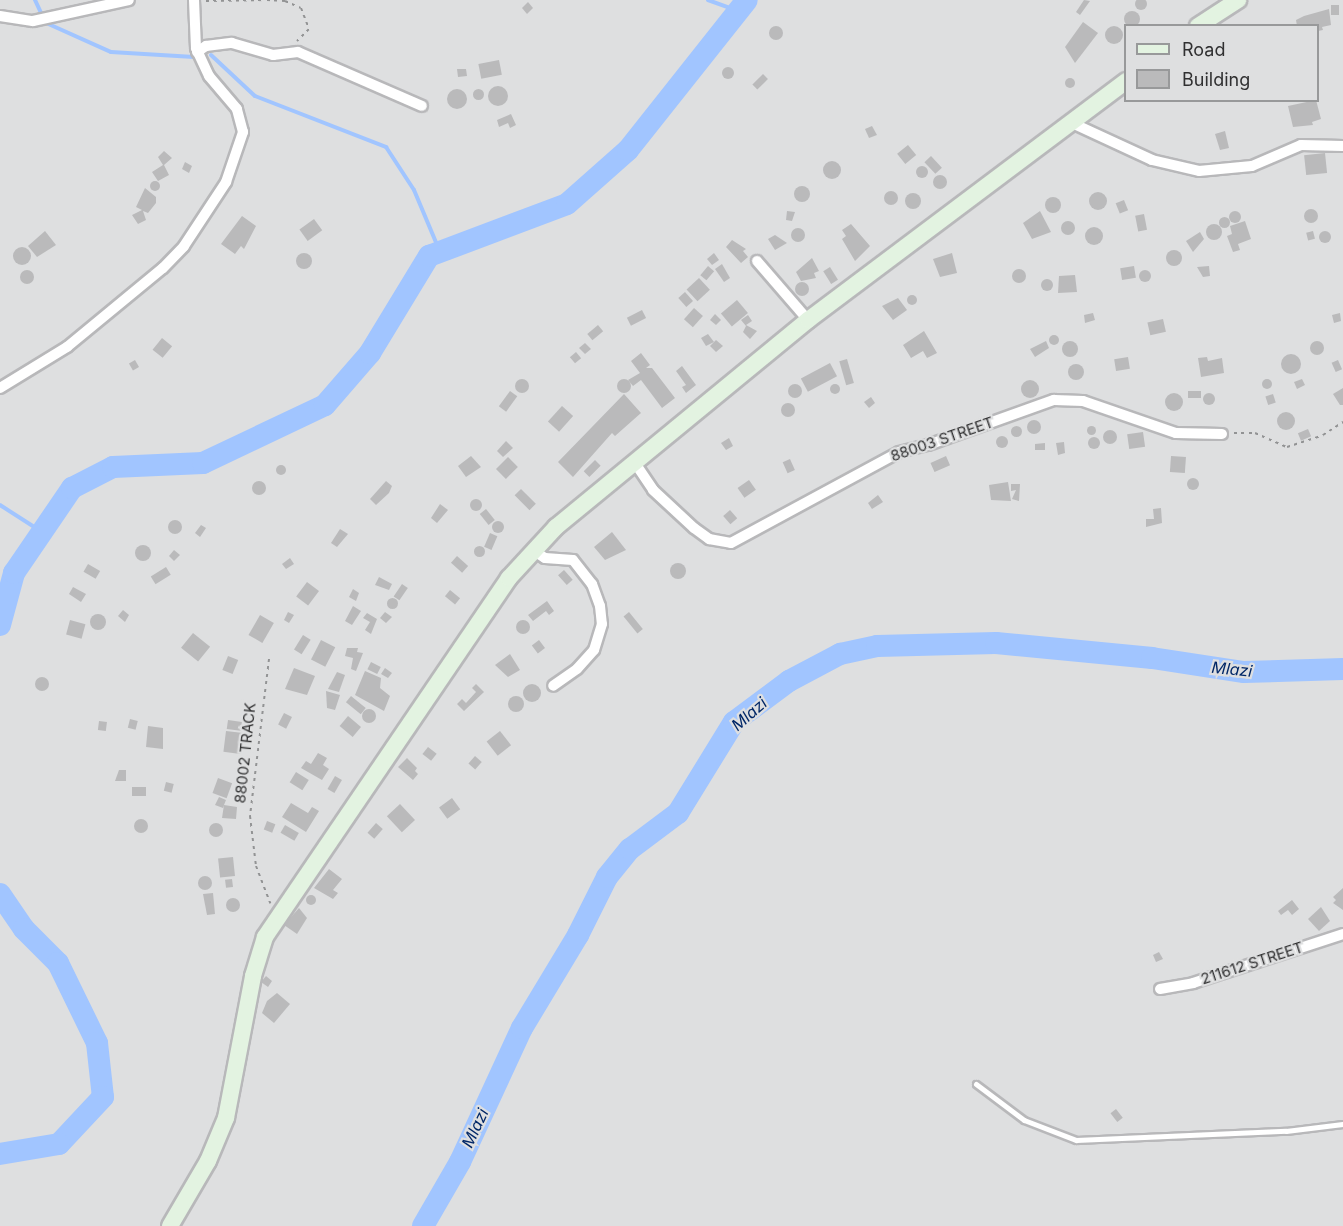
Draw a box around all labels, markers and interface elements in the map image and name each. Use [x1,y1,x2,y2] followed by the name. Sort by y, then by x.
[1124,24,1319,102] legend
[1182,39,1225,60] text: Road
[1182,69,1250,90] text: Building
[888,413,996,465] street label: 88003 STREET
[1211,657,1253,681] water label: Mlazi
[727,693,771,735] water label: Mlazi
[231,702,259,804] street label: 88002 TRACK
[1198,938,1306,988] street label: 211612 STREET
[458,1105,492,1151] water label: Mlazi

